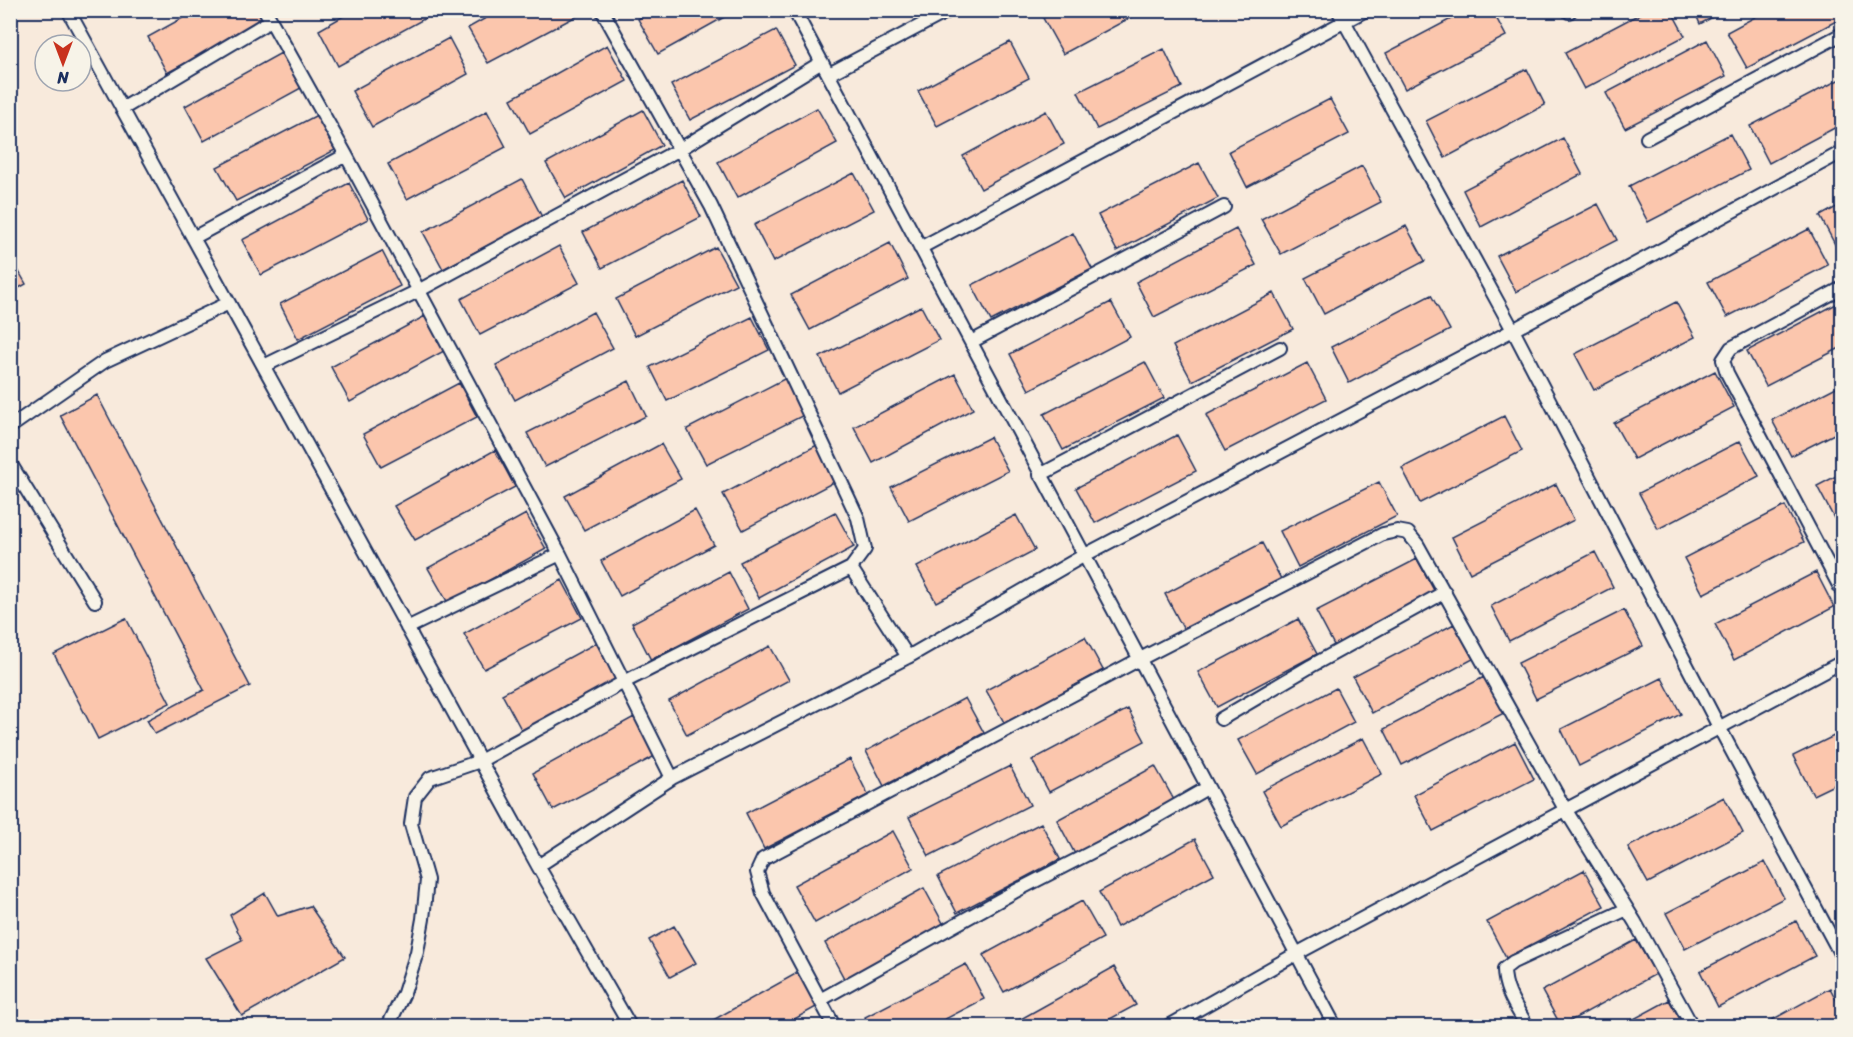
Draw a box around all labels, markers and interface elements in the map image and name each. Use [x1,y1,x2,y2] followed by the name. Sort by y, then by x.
[33,33,93,93] north arrow
[57,63,70,92] text: N

